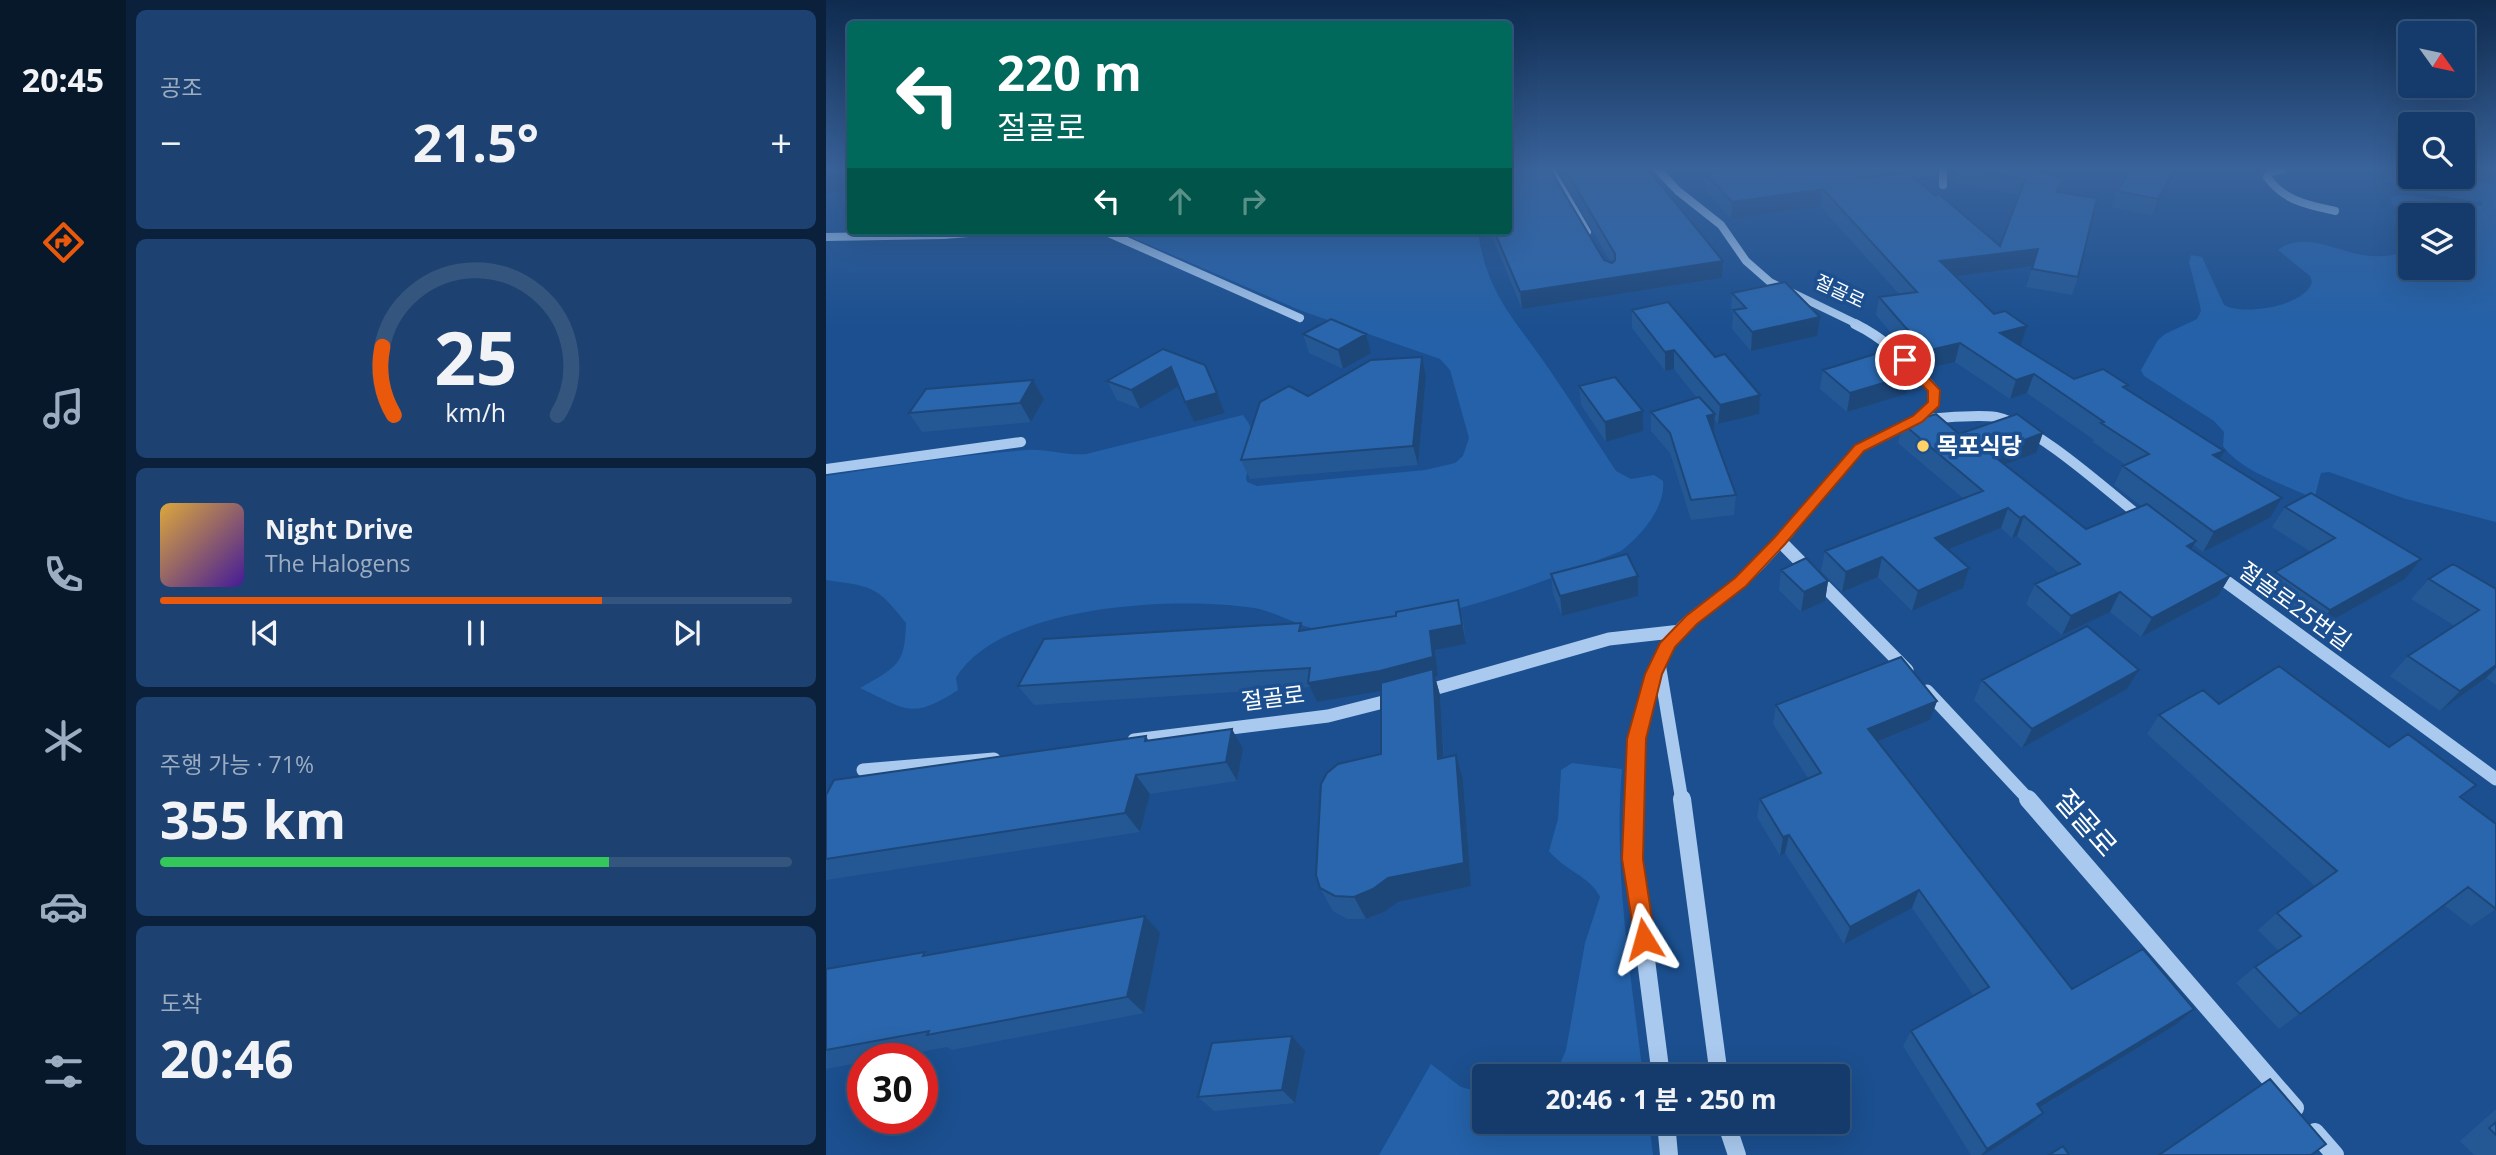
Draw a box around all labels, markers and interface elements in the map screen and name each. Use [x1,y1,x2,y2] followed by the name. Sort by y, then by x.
[2398,21,2474,98] north arrow
[2398,21,2475,280] map controls
[997,39,1142,105] text: 220 m
[882,49,973,140] icon: left
[22,58,104,101] text: 20:45
[160,71,202,103] text: 공조
[997,105,1085,148] text: 절골로
[413,106,539,177] text: 21.5°
[2398,112,2475,189] button: search
[160,116,182,168] text: −
[770,116,792,168] text: +
[1088,182,1126,220] icon: left
[1161,182,1199,220] icon: ahead
[1234,182,1272,220] icon: right
[2398,203,2475,280] button: layers
[39,218,88,267] icon: directions
[1811,268,1869,314] street label: 절골로
[434,307,518,406] text: 25
[1875,330,1935,390] pin
[1886,341,1924,379] icon: arrive
[39,384,88,433] icon: music
[446,394,506,428] text: km/h
[1937,429,2022,461] place label: 목포식당
[1915,438,1931,454] marker: 목포식당
[265,511,413,547] text: Night Drive
[265,547,411,579] text: The Halogens
[39,550,88,599] icon: phone
[2233,553,2358,657] street label: 절골로25번길
[246,614,284,652] icon: previous
[457,614,495,652] icon: pause
[668,614,706,652] icon: next
[1239,677,1306,717] street label: 절골로
[39,716,88,765] icon: climate
[160,748,314,780] text: 주행 가능 · 71%
[2047,781,2126,864] street label: 절골로
[160,783,346,854] text: 355 km
[39,882,88,931] icon: car
[1607,902,1681,976] position arrow
[160,987,202,1019] text: 도착
[160,1022,294,1093] text: 20:46
[847,1043,938,1134] speed limit sign: 30
[39,1047,88,1096] icon: filters
[1545,1081,1777,1117] text: 20:46 · 1 분 · 250 m

